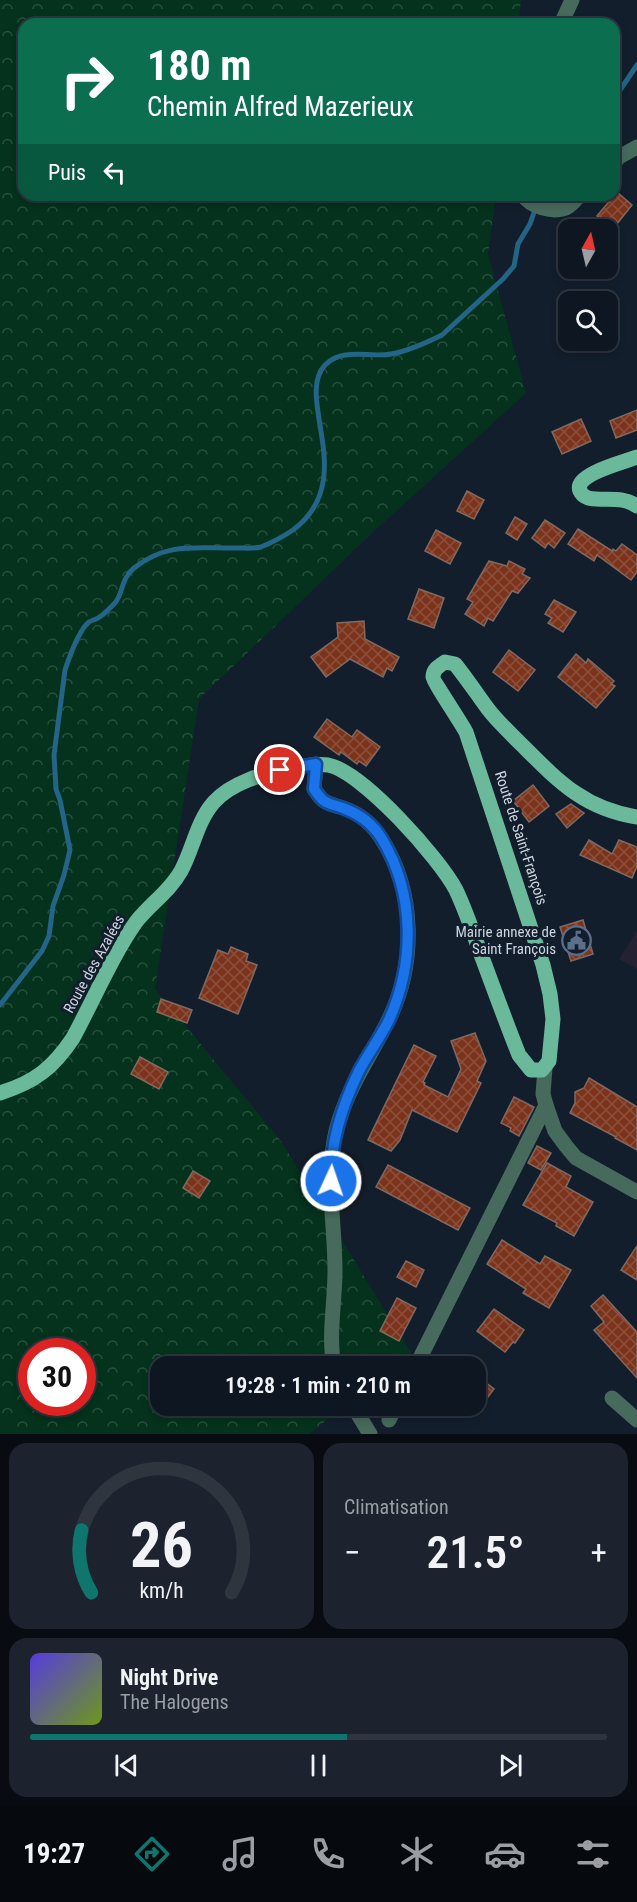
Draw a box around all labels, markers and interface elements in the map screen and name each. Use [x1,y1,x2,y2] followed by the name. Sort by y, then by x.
[147,41,252,90] text: 180 m
[48,42,126,120] icon: right
[147,91,414,123] text: Chemin Alfred Mazerieux
[98,156,131,189] icon: left
[48,160,86,185] text: Puis
[558,219,618,279] north arrow
[558,219,618,351] map controls
[558,291,618,351] button: search
[254,744,305,795] pin
[263,753,296,786] icon: arrive
[491,769,551,907] street label: Route de Saint-François
[60,912,128,1016] street label: Route des Azalées
[455,923,556,958] place label: Mairie annexe de Saint François
[561,925,593,957] public building icon: Mairie annexe de Saint François
[299,1149,363,1213] position arrow
[18,1338,96,1416] speed limit sign: 30
[225,1373,411,1398] text: 19:28 · 1 min · 210 m
[344,1495,449,1519] text: Climatisation
[130,1509,193,1582] text: 26
[427,1526,525,1579] text: 21.5°
[344,1533,361,1572] text: −
[591,1533,607,1572] text: +
[139,1578,184,1603] text: km/h
[120,1665,218,1690] text: Night Drive
[120,1690,229,1714] text: The Halogens
[110,1749,143,1782] icon: previous
[302,1749,335,1782] icon: pause
[494,1749,527,1782] icon: next
[131,1833,173,1875] icon: directions
[219,1833,261,1875] icon: music
[307,1833,349,1875] icon: phone
[396,1833,438,1875] icon: climate
[484,1833,526,1875] icon: car
[572,1833,614,1875] icon: filters
[23,1838,85,1870] text: 19:27

